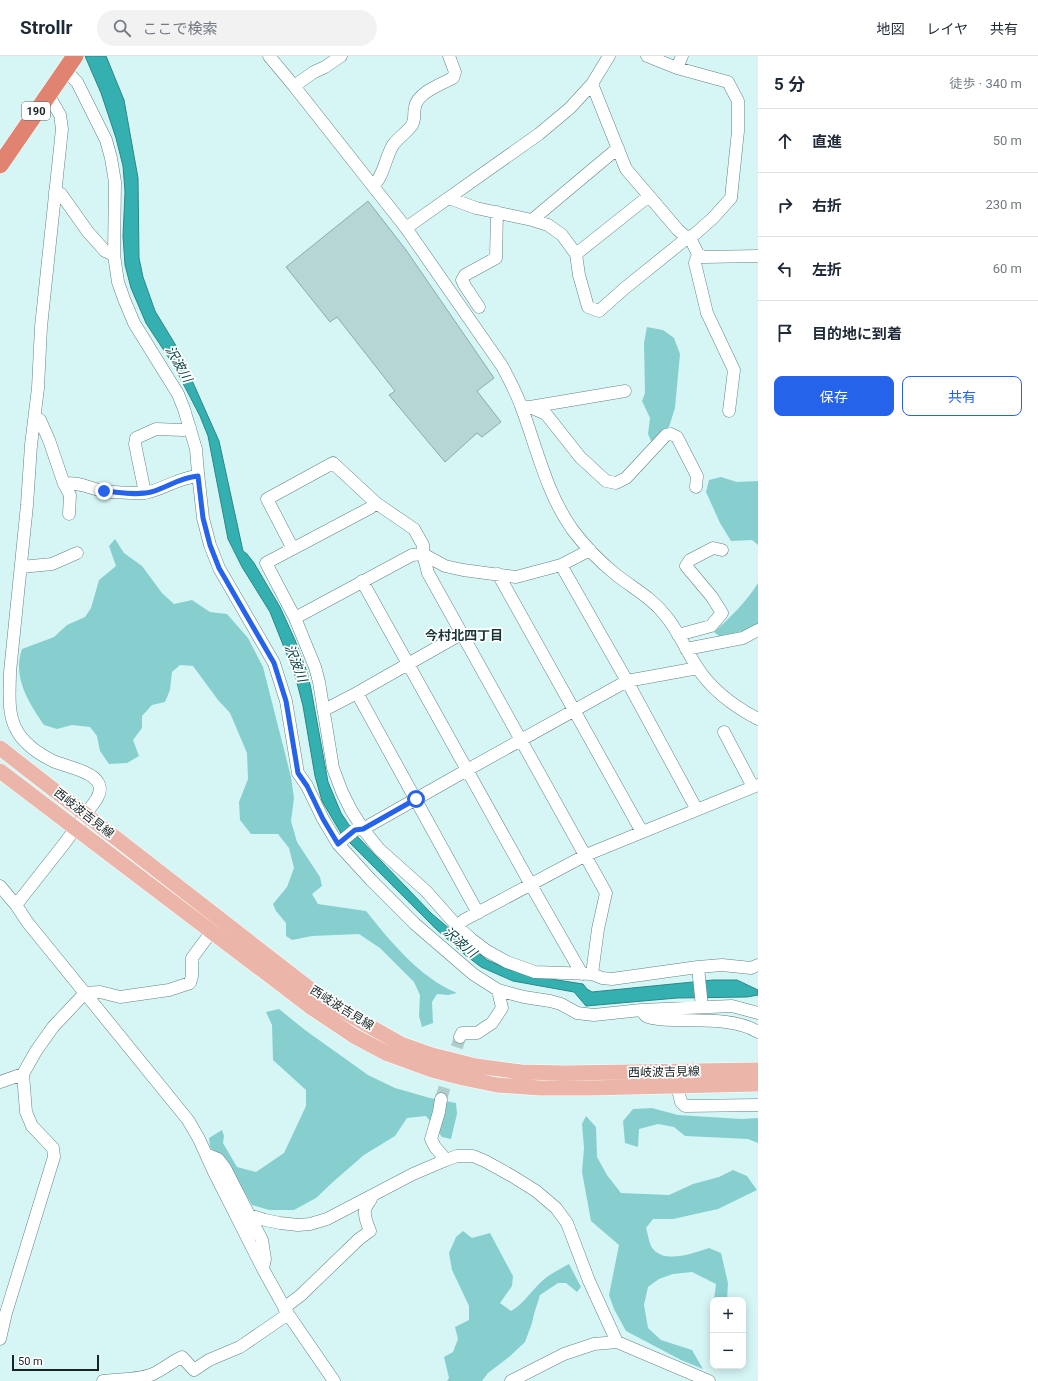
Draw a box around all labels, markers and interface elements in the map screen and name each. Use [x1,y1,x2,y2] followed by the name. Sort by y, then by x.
[97,10,377,46] search box
[20,16,73,39] text: Strollr
[111,17,133,39] icon: search
[143,20,218,38] text: ここで検索
[876,21,904,37] text: 地図
[926,21,968,37] text: レイヤ
[990,21,1018,37] text: 共有
[774,74,805,94] text: 5 分
[950,76,1022,91] text: 徒歩 · 340 m
[22,102,50,120] road number: 190
[774,130,796,152] icon: ahead
[812,133,842,151] text: 直進
[993,133,1022,148] text: 50 m
[774,194,796,216] icon: right
[812,197,842,215] text: 右折
[985,197,1022,212] text: 230 m
[774,258,796,280] icon: left
[812,261,842,279] text: 左折
[993,261,1022,276] text: 60 m
[774,322,796,344] icon: arrive
[812,325,902,343] text: 目的地に到着
[163,343,196,386] water label: 沢波川
[774,376,894,416] button: 保存
[902,376,1022,416] button: 共有
[95,482,113,500] route end
[425,628,503,643] district label: 今村北四丁目
[282,642,311,686] water label: 沢波川
[51,785,117,841] street label: 西岐波吉見線
[407,790,425,808] route start
[440,924,481,962] water label: 沢波川
[308,983,376,1033] street label: 西岐波吉見線
[628,1064,700,1080] street label: 西岐波吉見線
[710,1297,746,1369] map controls
[710,1297,746,1333] button: +
[710,1333,746,1369] button: −
[12,1353,99,1372] scale bar
[18,1355,43,1368] text: 50 m

